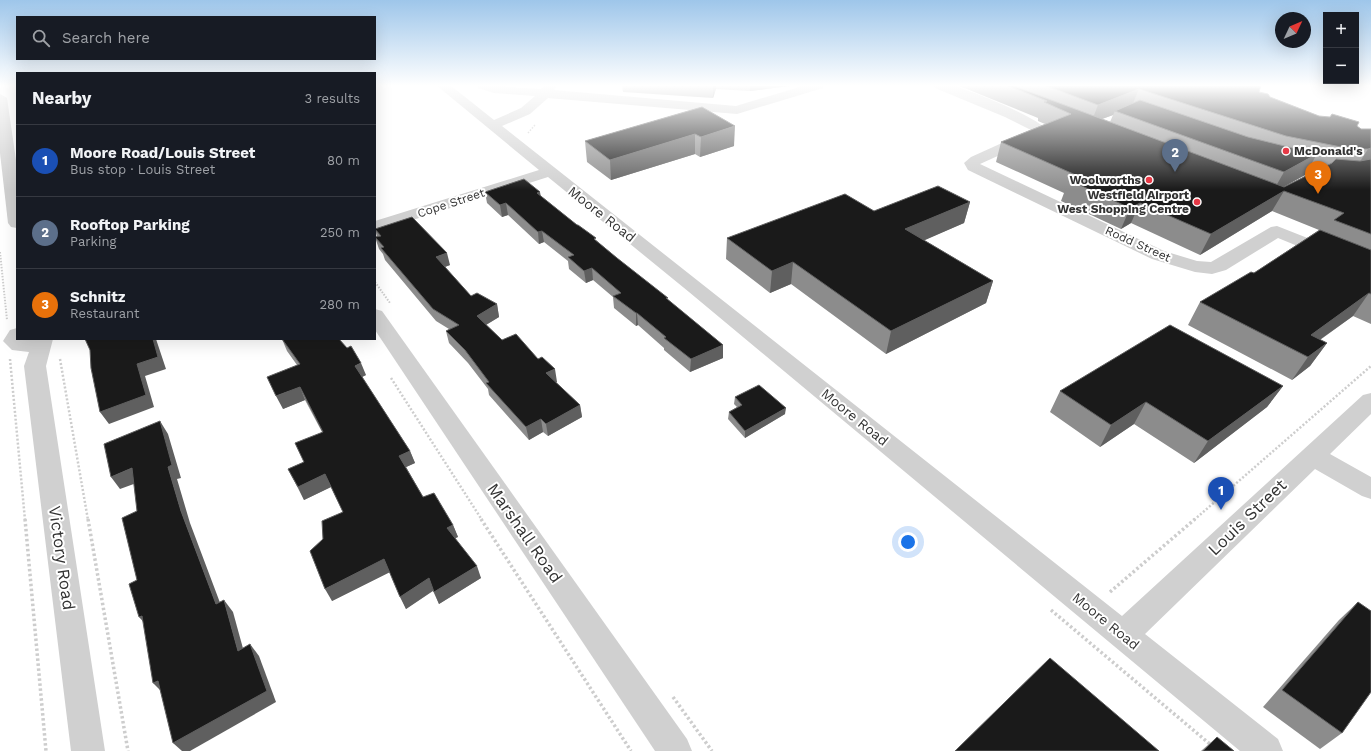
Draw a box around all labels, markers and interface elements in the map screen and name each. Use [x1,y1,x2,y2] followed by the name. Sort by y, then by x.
[1275,12,1311,48] north arrow
[1323,12,1359,84] map controls
[1323,12,1359,48] button: +
[16,16,376,60] search box
[30,27,52,49] icon: search
[62,29,150,47] text: Search here
[1323,48,1359,84] button: −
[32,88,91,108] text: Nearby
[305,91,360,106] text: 3 results
[1162,139,1188,172] pin: 2
[70,144,255,162] text: Moore Road/Louis Street
[1294,144,1363,158] place label: McDonald's
[1281,146,1291,156] marker: McDonald's
[42,153,48,168] text: 1
[327,153,360,168] text: 80 m
[1305,161,1331,194] pin: 3
[70,162,215,177] text: Bus stop · Louis Street
[1069,173,1142,187] place label: Woolworths
[1144,175,1154,185] marker: Woolworths
[565,183,639,245] street label: Moore Road
[416,186,486,220] street label: Cope Street
[1057,188,1190,216] place label: Westfield Airport West Shopping Centre
[1192,197,1202,207] marker: Westfield Airport West Shopping Centre
[70,216,190,234] text: Rooftop Parking
[1103,223,1173,265] street label: Rodd Street
[41,225,49,240] text: 2
[320,225,360,240] text: 250 m
[70,234,116,249] text: Parking
[70,288,125,306] text: Schnitz
[41,297,49,312] text: 3
[320,297,360,312] text: 280 m
[70,306,140,321] text: Restaurant
[818,385,892,449] street label: Moore Road
[1204,475,1290,559] street label: Louis Street
[1208,477,1234,510] pin: 1
[483,479,567,587] street label: Marshall Road
[45,505,79,611] street label: Victory Road
[898,532,918,552] your location
[1069,589,1143,653] street label: Moore Road

